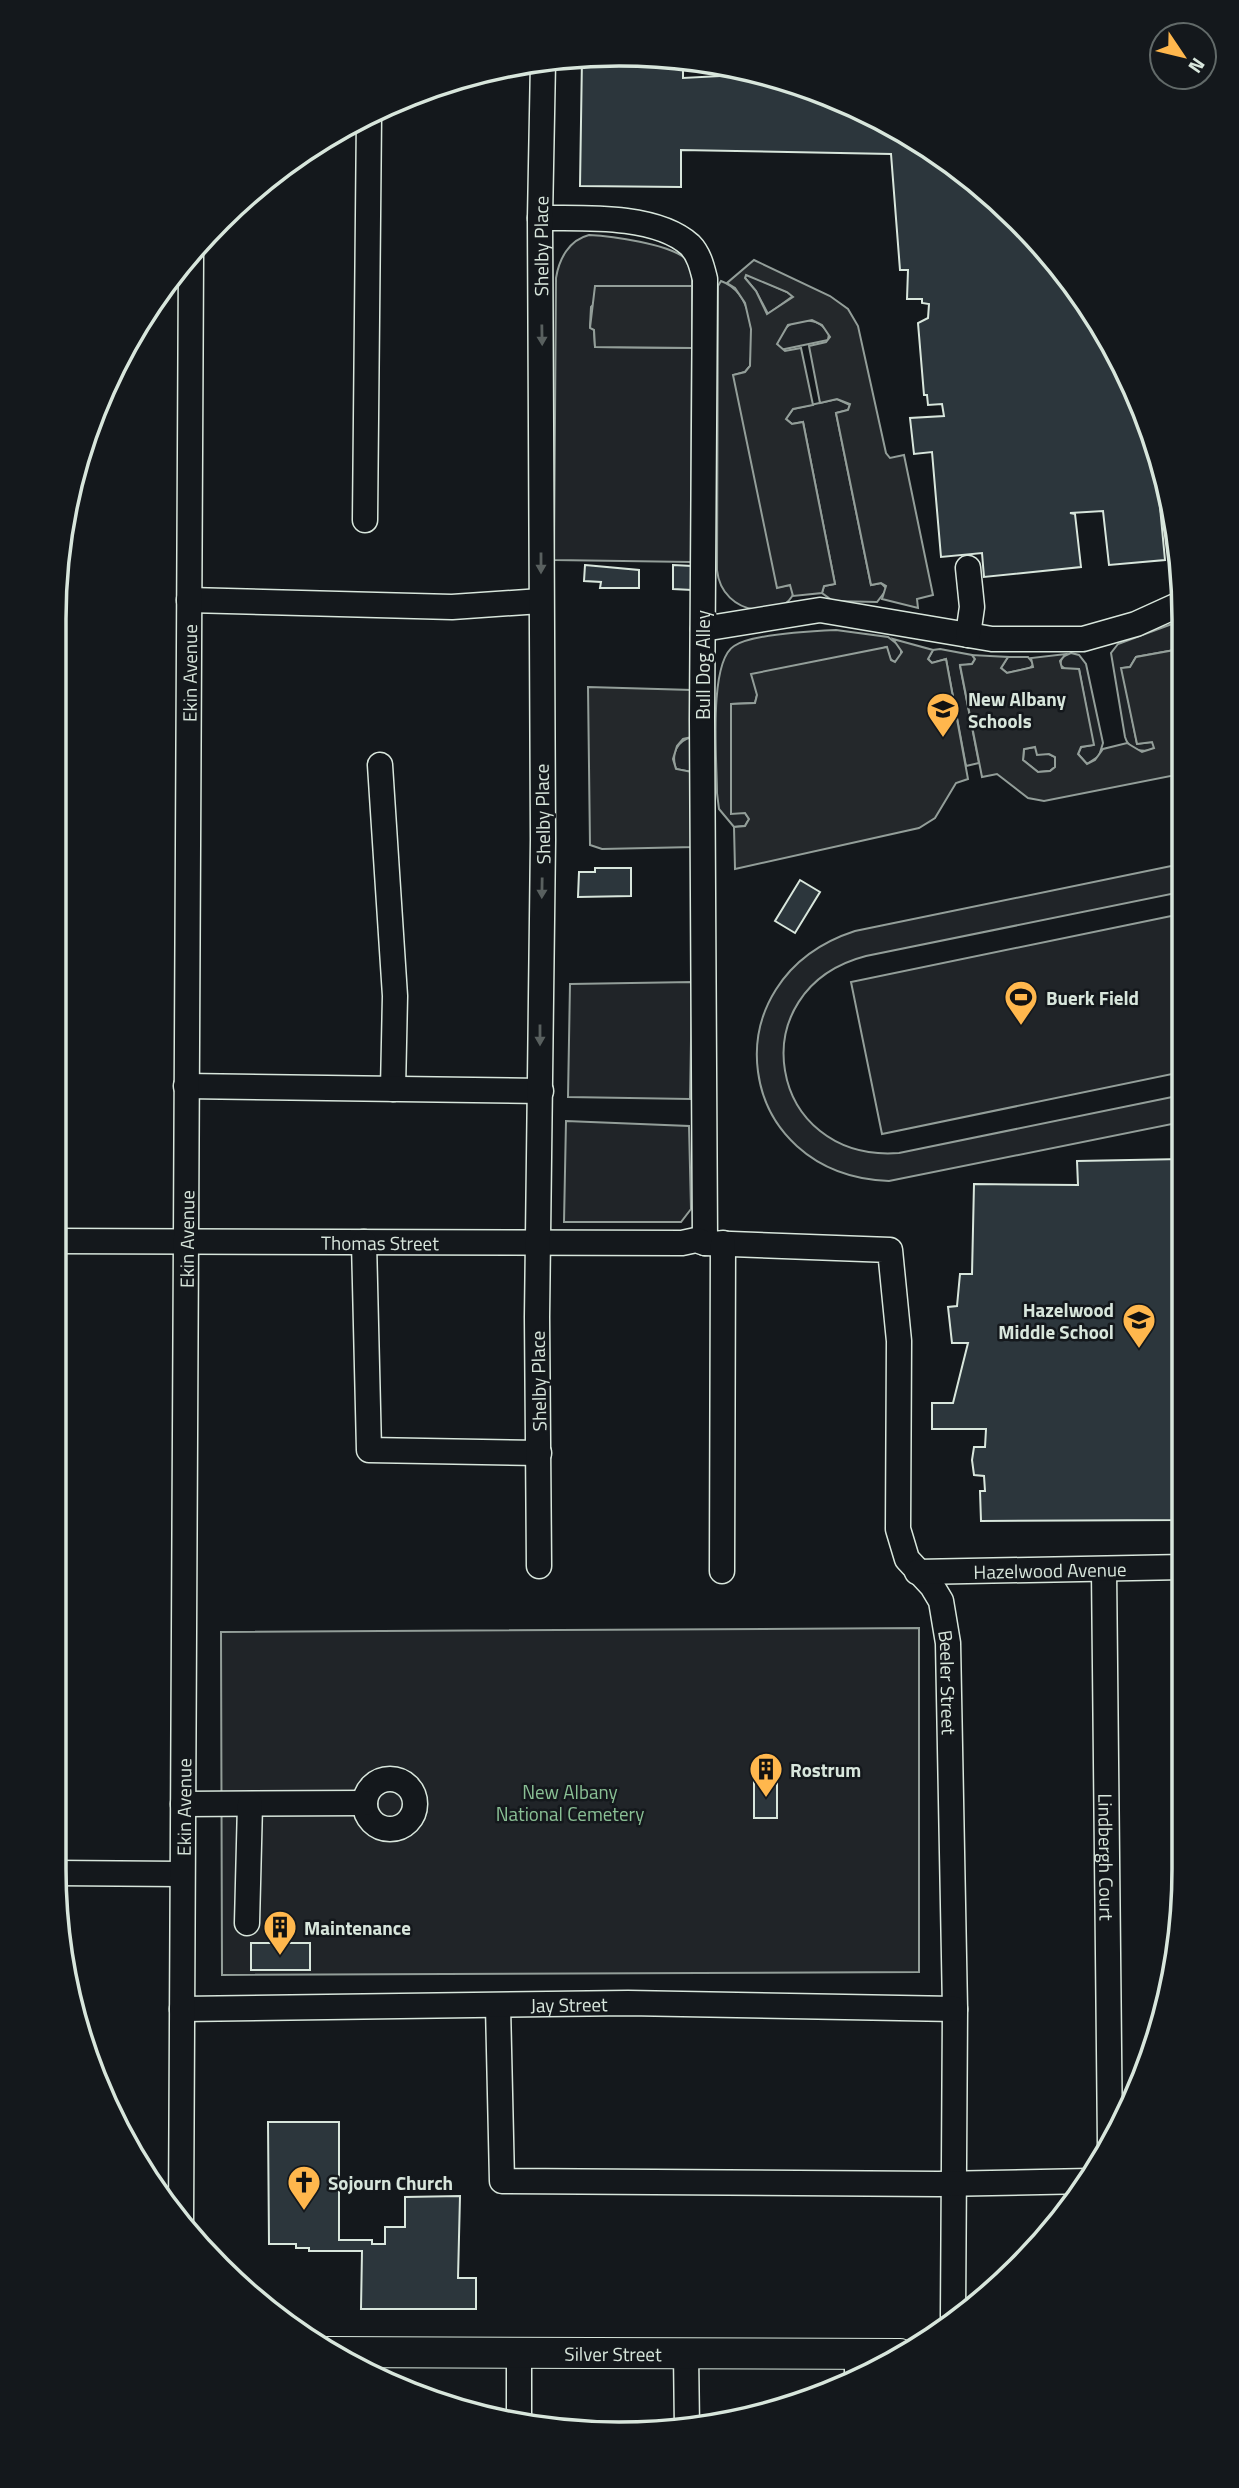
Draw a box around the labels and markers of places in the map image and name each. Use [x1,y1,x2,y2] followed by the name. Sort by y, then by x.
[968,684,1067,735] place label: New Albany Schools
[924,690,962,739] school or university icon: New Albany Schools
[1002,978,1040,1027] sports icon: Buerk Field
[1046,983,1139,1012] place label: Buerk Field
[998,1295,1114,1346] place label: Hazelwood Middle School
[1120,1301,1158,1350] school or university icon: Hazelwood Middle School
[747,1750,785,1799] building icon: Rostrum
[790,1755,861,1784] place label: Rostrum
[261,1908,299,1957] building icon: Maintenance
[304,1913,411,1942] place label: Maintenance
[285,2163,323,2212] church icon: Sojourn Church
[328,2168,453,2197] place label: Sojourn Church

